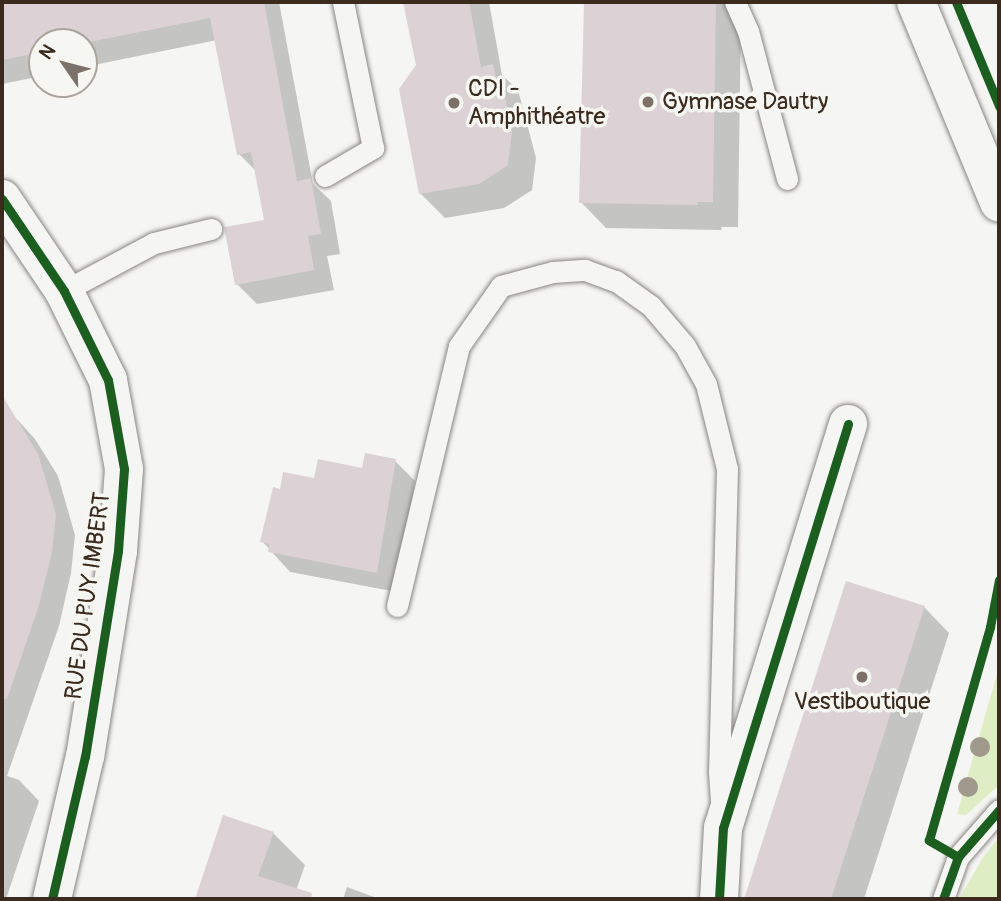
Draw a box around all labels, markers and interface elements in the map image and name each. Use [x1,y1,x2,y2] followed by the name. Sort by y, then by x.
[28,28,98,98] north arrow
[34,40,61,64] text: N
[468,75,605,131] place label: CDI - Amphithéatre
[662,88,828,116] place label: Gymnase Dautry
[640,94,656,110] marker: Gymnase Dautry
[446,95,462,111] marker: CDI - Amphithéatre
[59,490,117,702] street label: RUE DU PUY IMBERT
[854,669,870,685] marker: Vestiboutique
[794,688,930,716] place label: Vestiboutique

